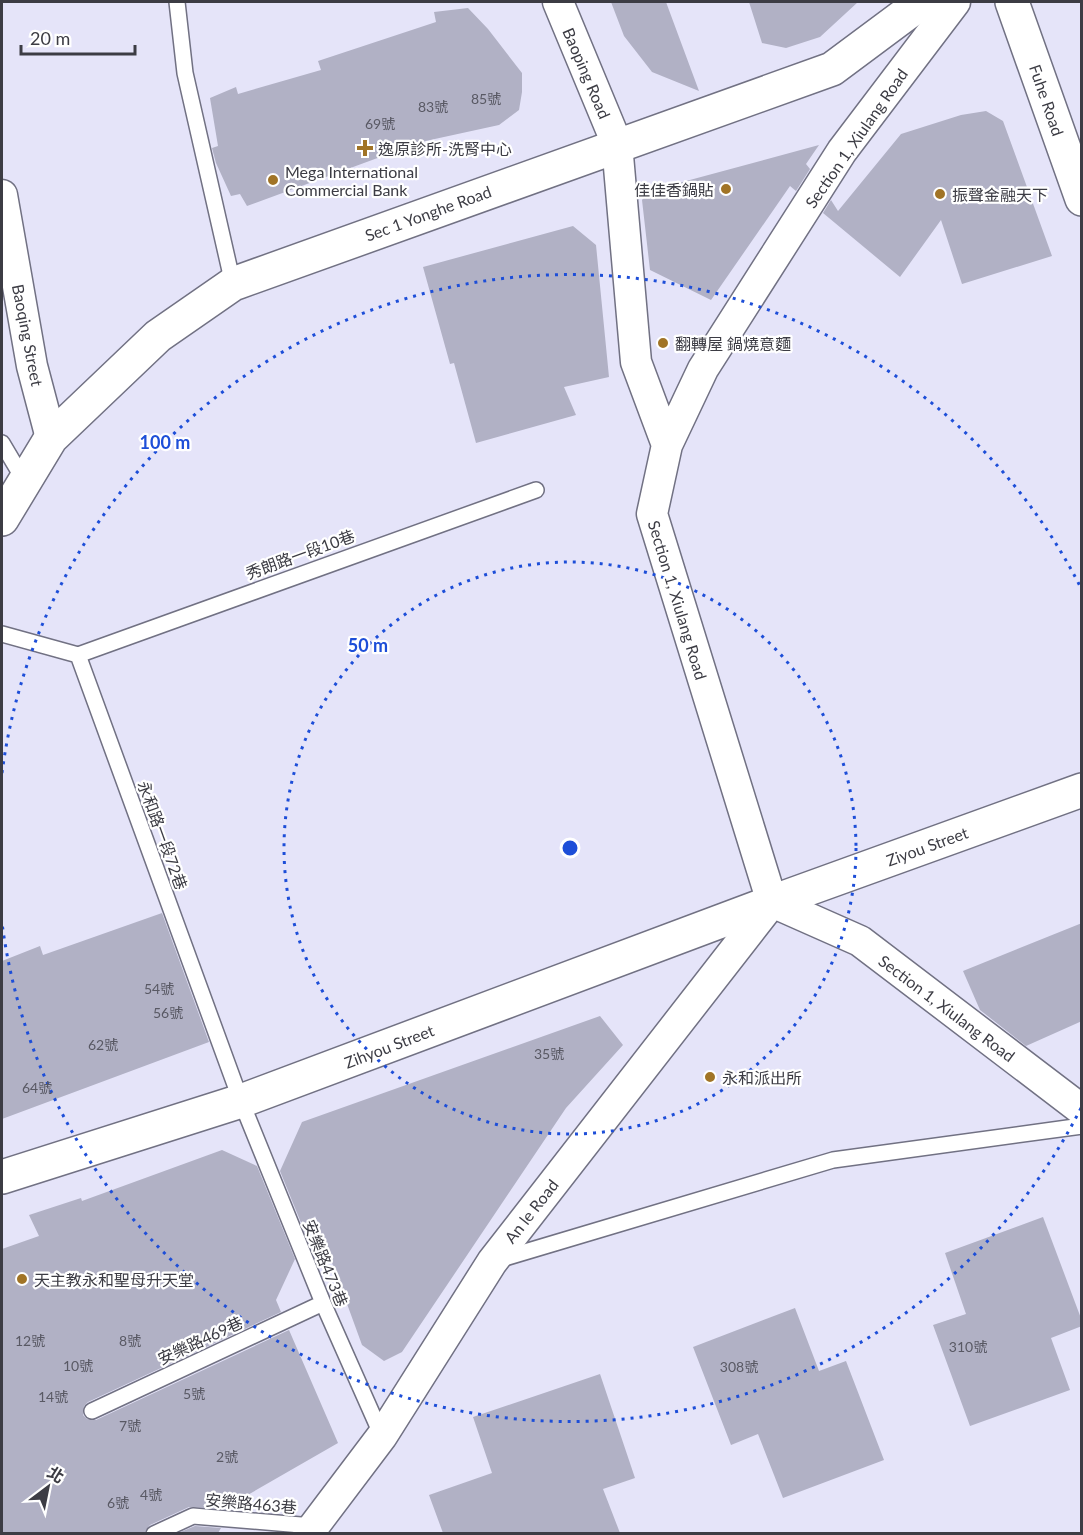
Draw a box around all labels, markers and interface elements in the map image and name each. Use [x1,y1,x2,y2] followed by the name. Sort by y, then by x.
[21,18,135,56] scale bar
[559,25,615,121] street label: Baoping Road
[30,27,70,49] text: 20 m
[1026,62,1068,138] street label: Fuhe Road
[801,65,911,211] street label: Section 1, Xiulang Road
[471,90,501,107] house number: 85號
[418,98,448,115] house number: 83號
[365,115,395,132] house number: 69號
[356,139,374,157] marker: 逸原診所-洗腎中心
[378,139,512,158] place label: 逸原診所-洗腎中心
[285,162,418,199] place label: Mega International Commercial Bank
[266,173,280,187] marker: Mega International Commercial Bank
[634,180,714,199] place label: 佳佳香鍋貼
[362,181,494,245] street label: Sec 1 Yonghe Road
[719,182,733,196] marker: 佳佳香鍋貼
[952,185,1048,204] place label: 振聲金融天下
[933,187,947,201] marker: 振聲金融天下
[9,282,47,388] street label: Baoqing Street
[675,334,791,353] place label: 翻轉屋 鍋燒意麵
[656,336,670,350] marker: 翻轉屋 鍋燒意麵
[140,431,190,453] text: 100 m
[645,518,711,682] street label: Section 1, Xiulang Road
[243,525,357,583] street label: 秀朗路一段10巷
[348,634,388,656] text: 50 m
[134,778,192,892] street label: 永和路一段72巷
[883,822,971,870] street label: Ziyou Street
[560,838,580,858] centre of rings
[875,951,1019,1065] street label: Section 1, Xiulang Road
[144,980,174,997] house number: 54號
[153,1004,183,1021] house number: 56號
[342,1020,437,1072] street label: Zihyou Street
[88,1036,118,1053] house number: 62號
[534,1045,564,1062] house number: 35號
[722,1068,802,1087] place label: 永和派出所
[703,1070,717,1084] marker: 永和派出所
[22,1079,52,1096] house number: 64號
[500,1175,562,1247] street label: An le Road
[300,1217,352,1309] street label: 安樂路473巷
[34,1270,194,1289] place label: 天主教永和聖母升天堂
[15,1272,29,1286] marker: 天主教永和聖母升天堂
[154,1312,246,1368] street label: 安樂路469巷
[15,1332,45,1349] house number: 12號
[119,1332,141,1349] house number: 8號
[949,1338,987,1355] house number: 310號
[63,1357,93,1374] house number: 10號
[720,1358,758,1375] house number: 308號
[183,1385,205,1402] house number: 5號
[38,1388,68,1405] house number: 14號
[119,1417,141,1434] house number: 7號
[216,1448,238,1465] house number: 2號
[18,1457,78,1517] north arrow
[44,1462,68,1486] text: 北
[140,1486,162,1503] house number: 4號
[204,1490,298,1516] street label: 安樂路463巷
[107,1494,129,1511] house number: 6號

